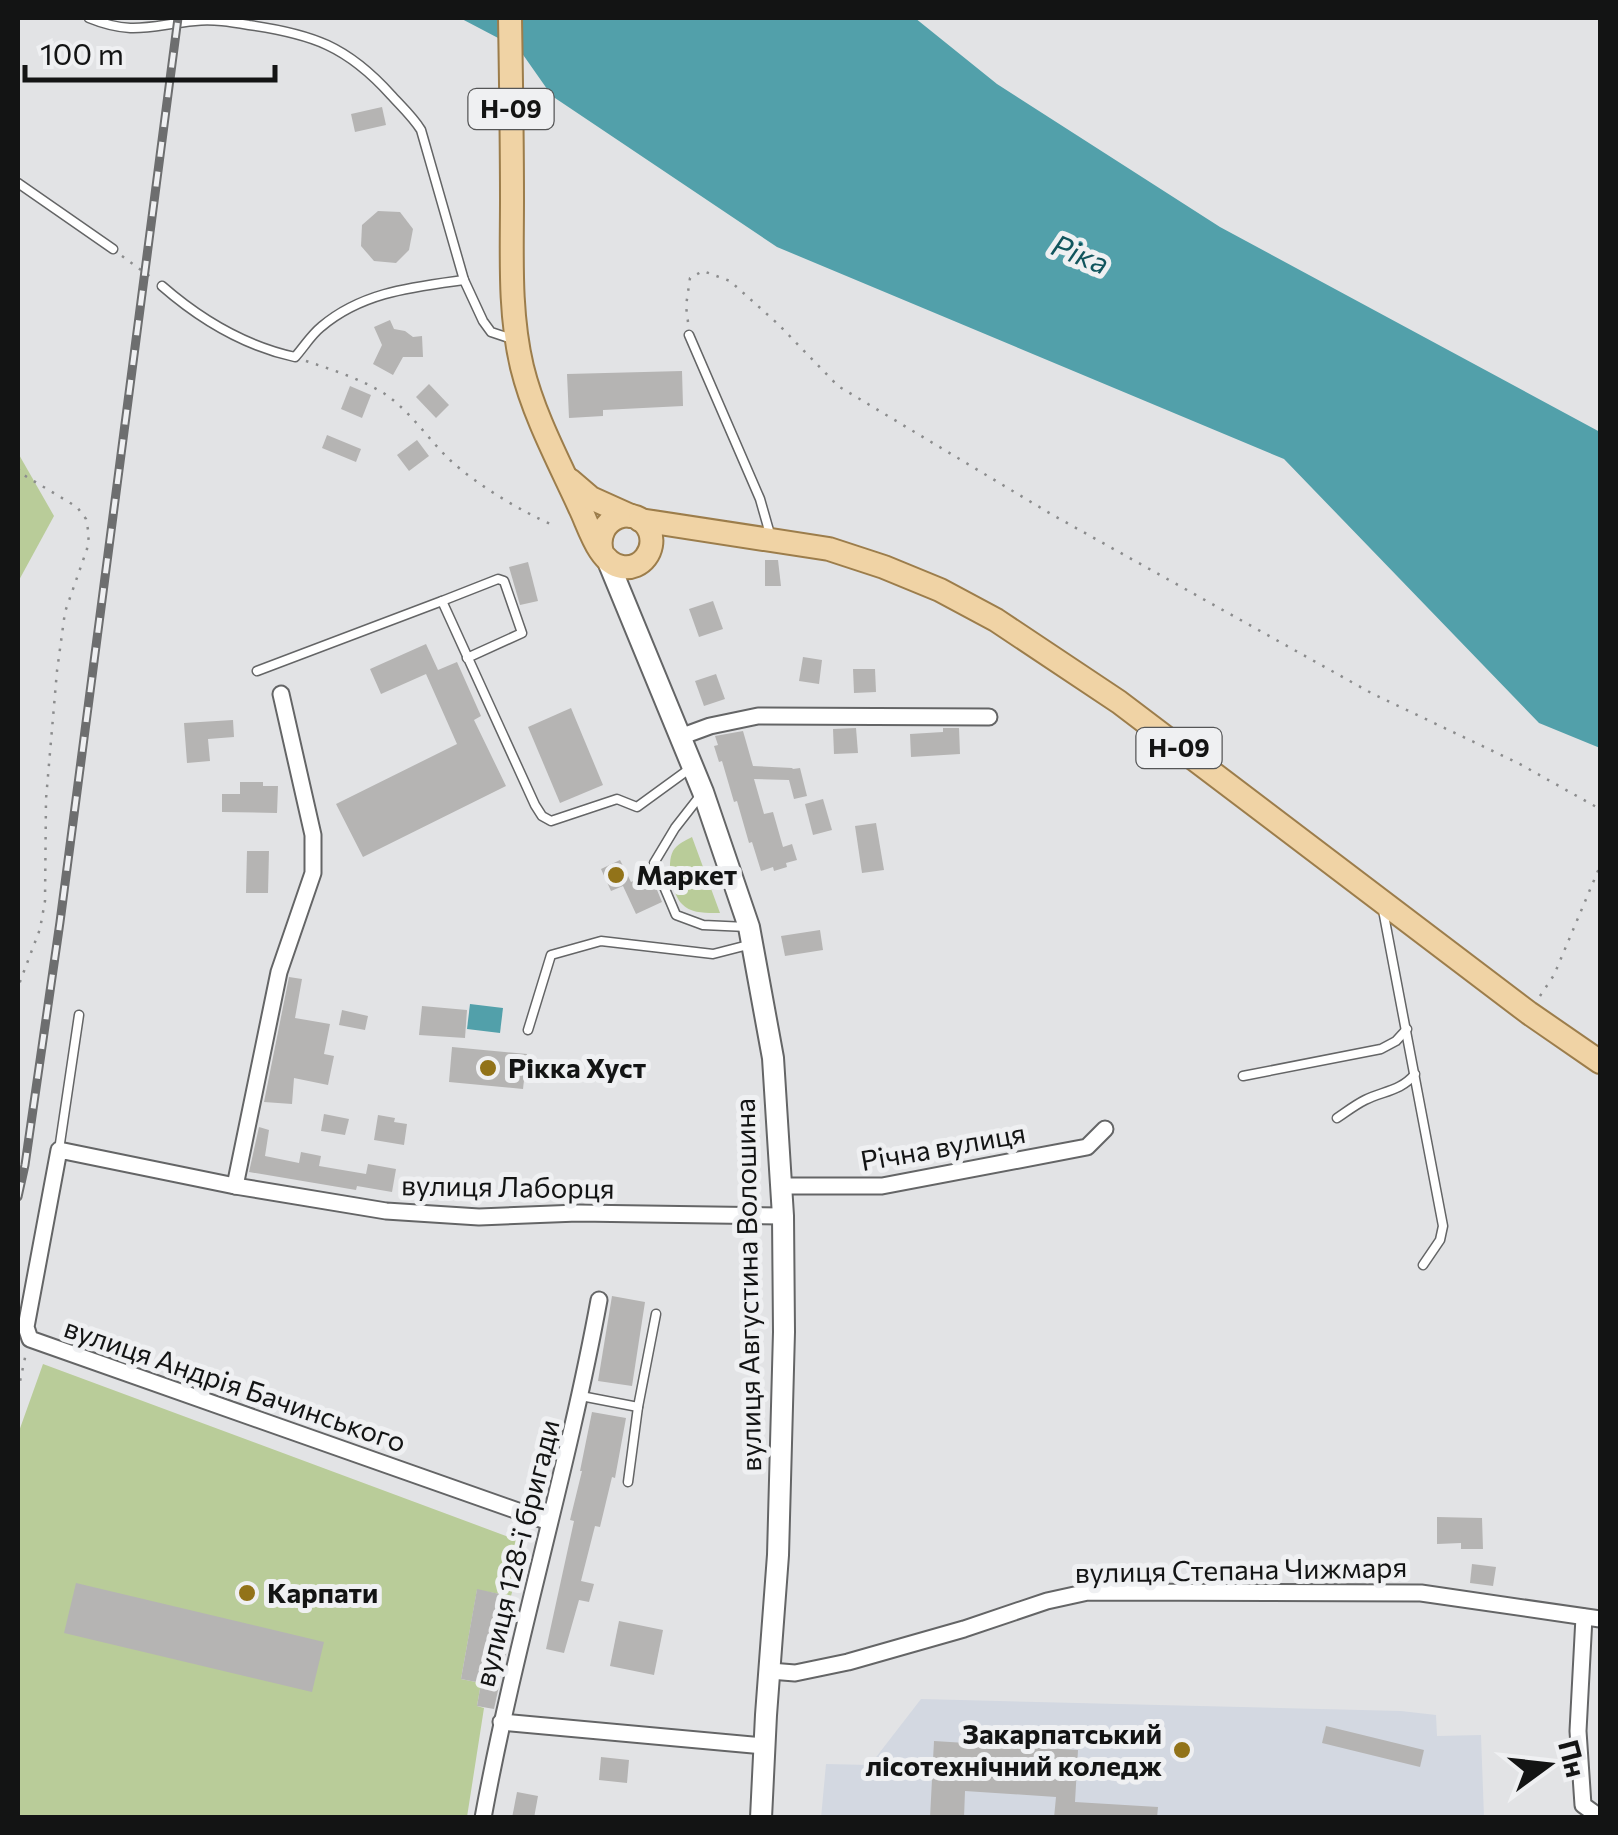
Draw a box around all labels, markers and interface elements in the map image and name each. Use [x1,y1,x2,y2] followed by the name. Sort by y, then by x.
[25,20,275,82] scale bar
[40,34,124,71] text: 100 m
[468,89,554,129] road number: Н-09
[1047,225,1115,281] water label: Ріка
[1136,728,1222,768] road number: Н-09
[636,857,737,891] place label: Маркет
[605,864,627,886] marker: Маркет
[508,1050,646,1084] place label: Рікка Хуст
[477,1057,499,1079] marker: Рікка Хуст
[727,1098,767,1472] street label: вулиця Августина Волошина
[858,1115,1028,1177] street label: Річна вулиця
[401,1167,615,1205] street label: вулиця Лаборця
[60,1309,411,1459] street label: вулиця Андрія Бачинського
[466,1416,566,1690] street label: вулиця 128-ї бригади
[1074,1549,1407,1589] street label: вулиця Степана Чижмаря
[267,1575,378,1609] place label: Карпати
[236,1582,258,1604] marker: Карпати
[1498,1715,1598,1815] north arrow
[865,1716,1162,1782] place label: Закарпатський лісотехнічний коледж
[1552,1736,1594,1781] text: Пн
[1171,1739,1193,1761] marker: Закарпатський лісотехнічний коледж

